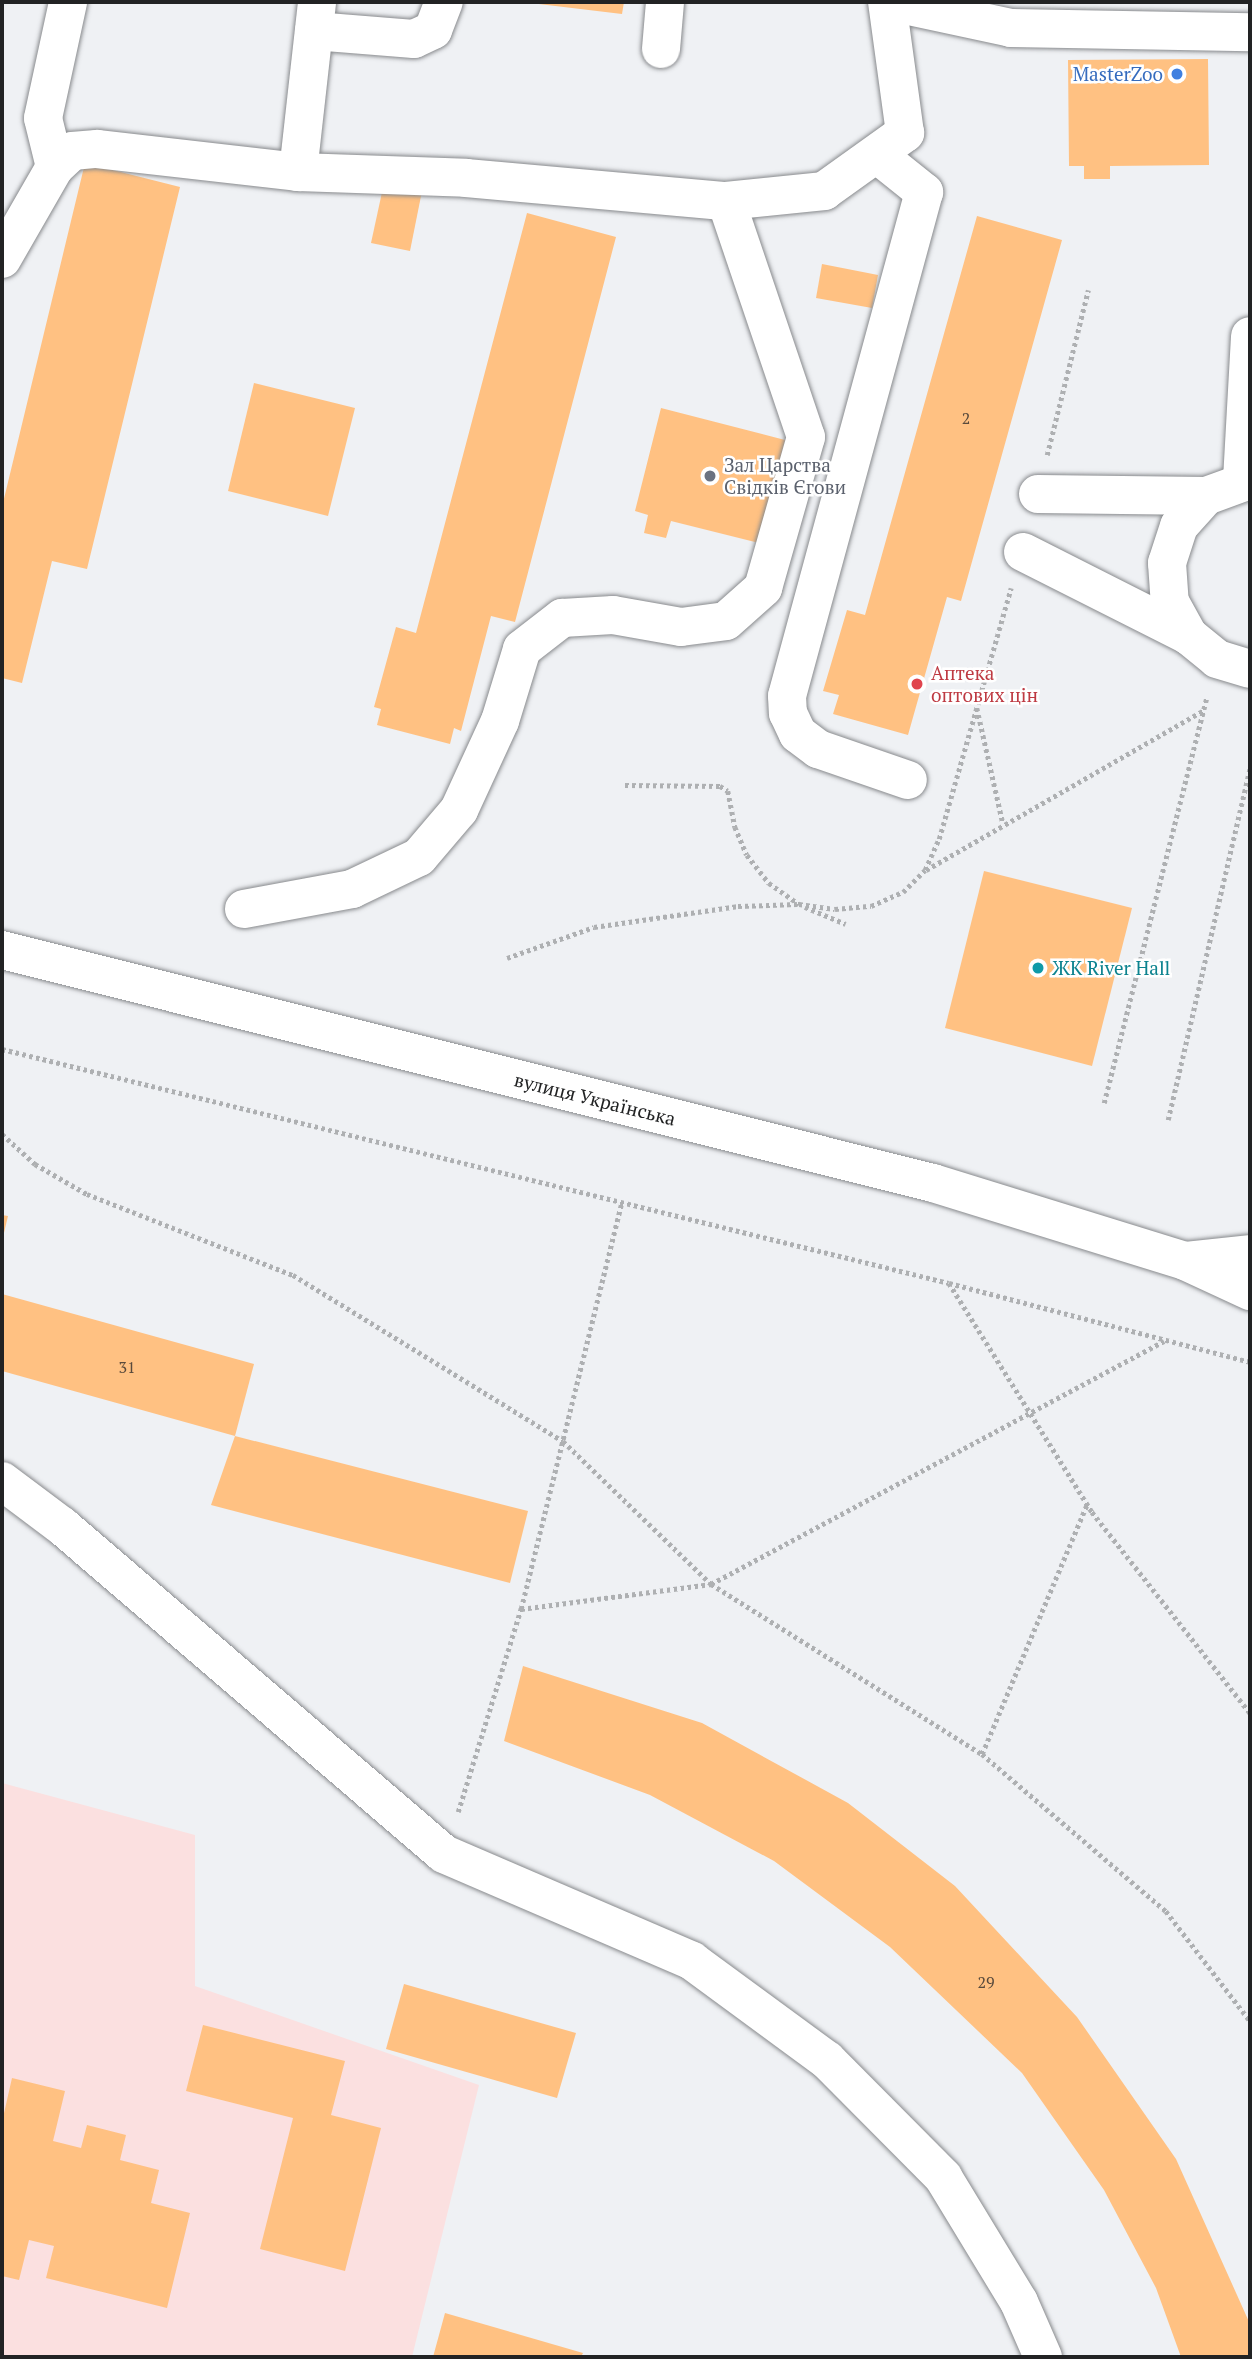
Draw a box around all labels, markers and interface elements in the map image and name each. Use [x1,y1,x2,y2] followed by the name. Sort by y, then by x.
[1073,63,1163,85] place label: MasterZoo
[1169,66,1185,82] marker: MasterZoo
[962,408,970,428] house number: 2
[724,454,846,498] place label: Зал Царства Свідків Єгови
[702,468,718,484] marker: Зал Царства Свідків Єгови
[931,662,1038,706] place label: Аптека оптових цін
[909,676,925,692] marker: Аптека оптових цін
[1052,957,1170,979] place label: ЖК River Hall
[1030,960,1046,976] marker: ЖК River Hall
[512,1068,678,1130] street label: вулиця Українська
[118,1357,136,1377] house number: 31
[977,1972,995,1992] house number: 29

